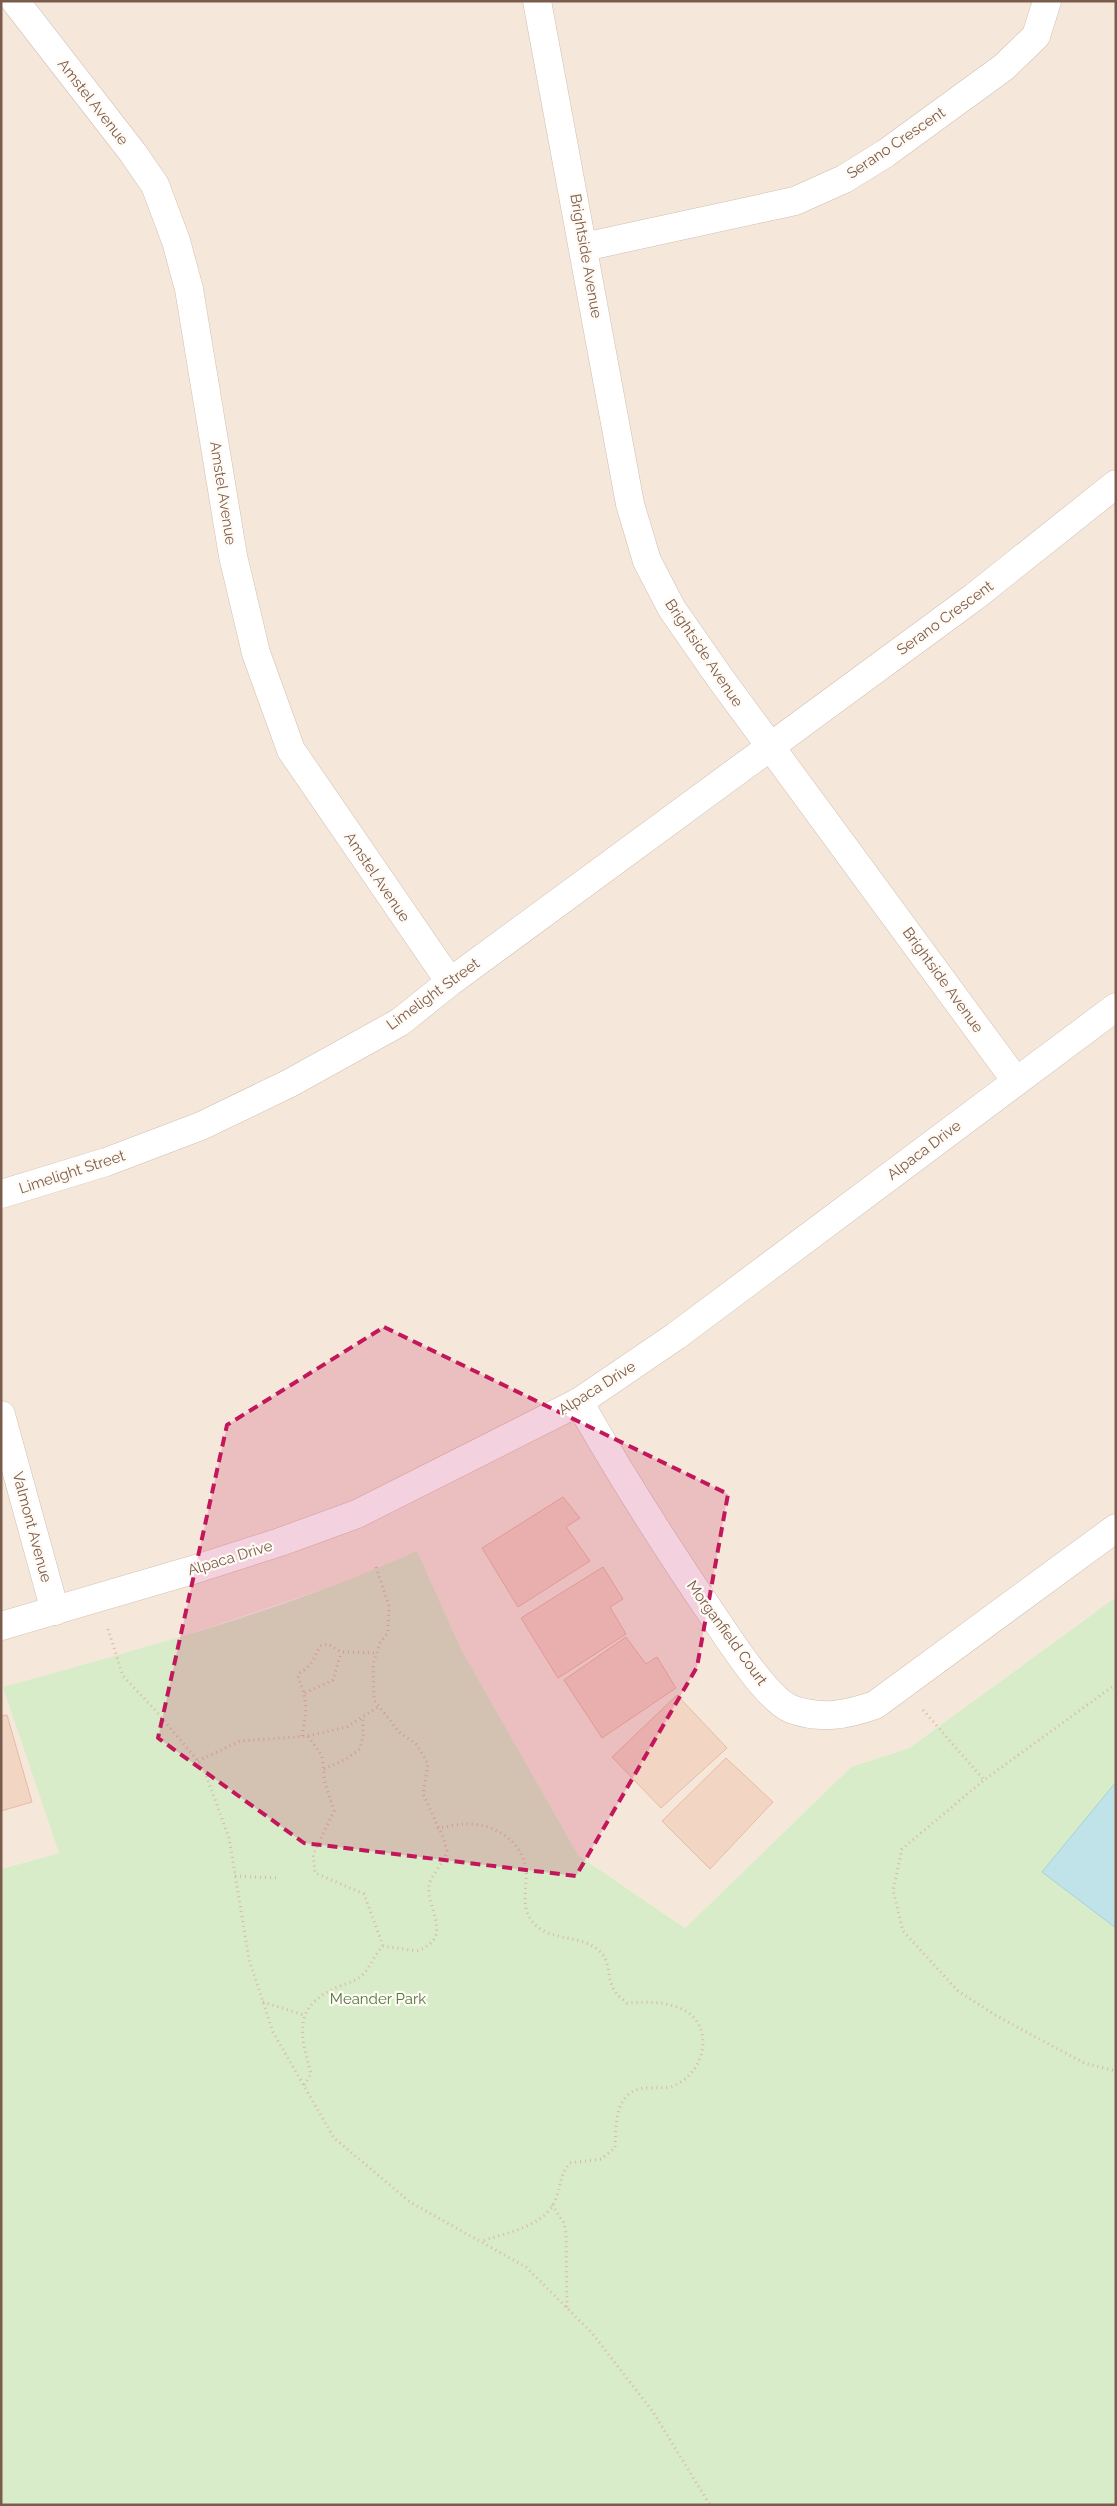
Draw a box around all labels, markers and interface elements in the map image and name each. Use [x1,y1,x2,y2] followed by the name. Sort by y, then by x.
[54,55,132,149] street label: Amstel Avenue
[843,103,949,183] street label: Serano Crescent
[566,192,606,320] street label: Brightside Avenue
[206,440,240,546] street label: Amstel Avenue
[893,577,997,659] street label: Serano Crescent
[661,596,747,710] street label: Brightside Avenue
[340,829,414,926] street label: Amstel Avenue
[899,924,987,1036] street label: Brightside Avenue
[383,954,483,1034] street label: Limelight Street
[884,1116,965,1184] street label: Alpaca Drive
[17,1146,127,1198] street label: Limelight Street
[555,1357,639,1419] street label: Alpaca Drive
[9,1470,56,1585] street label: Valmont Avenue
[185,1537,275,1579] street label: Alpaca Drive
[683,1577,771,1689] street label: Morganfield Court
[330,1990,426,2008] park label: Meander Park

